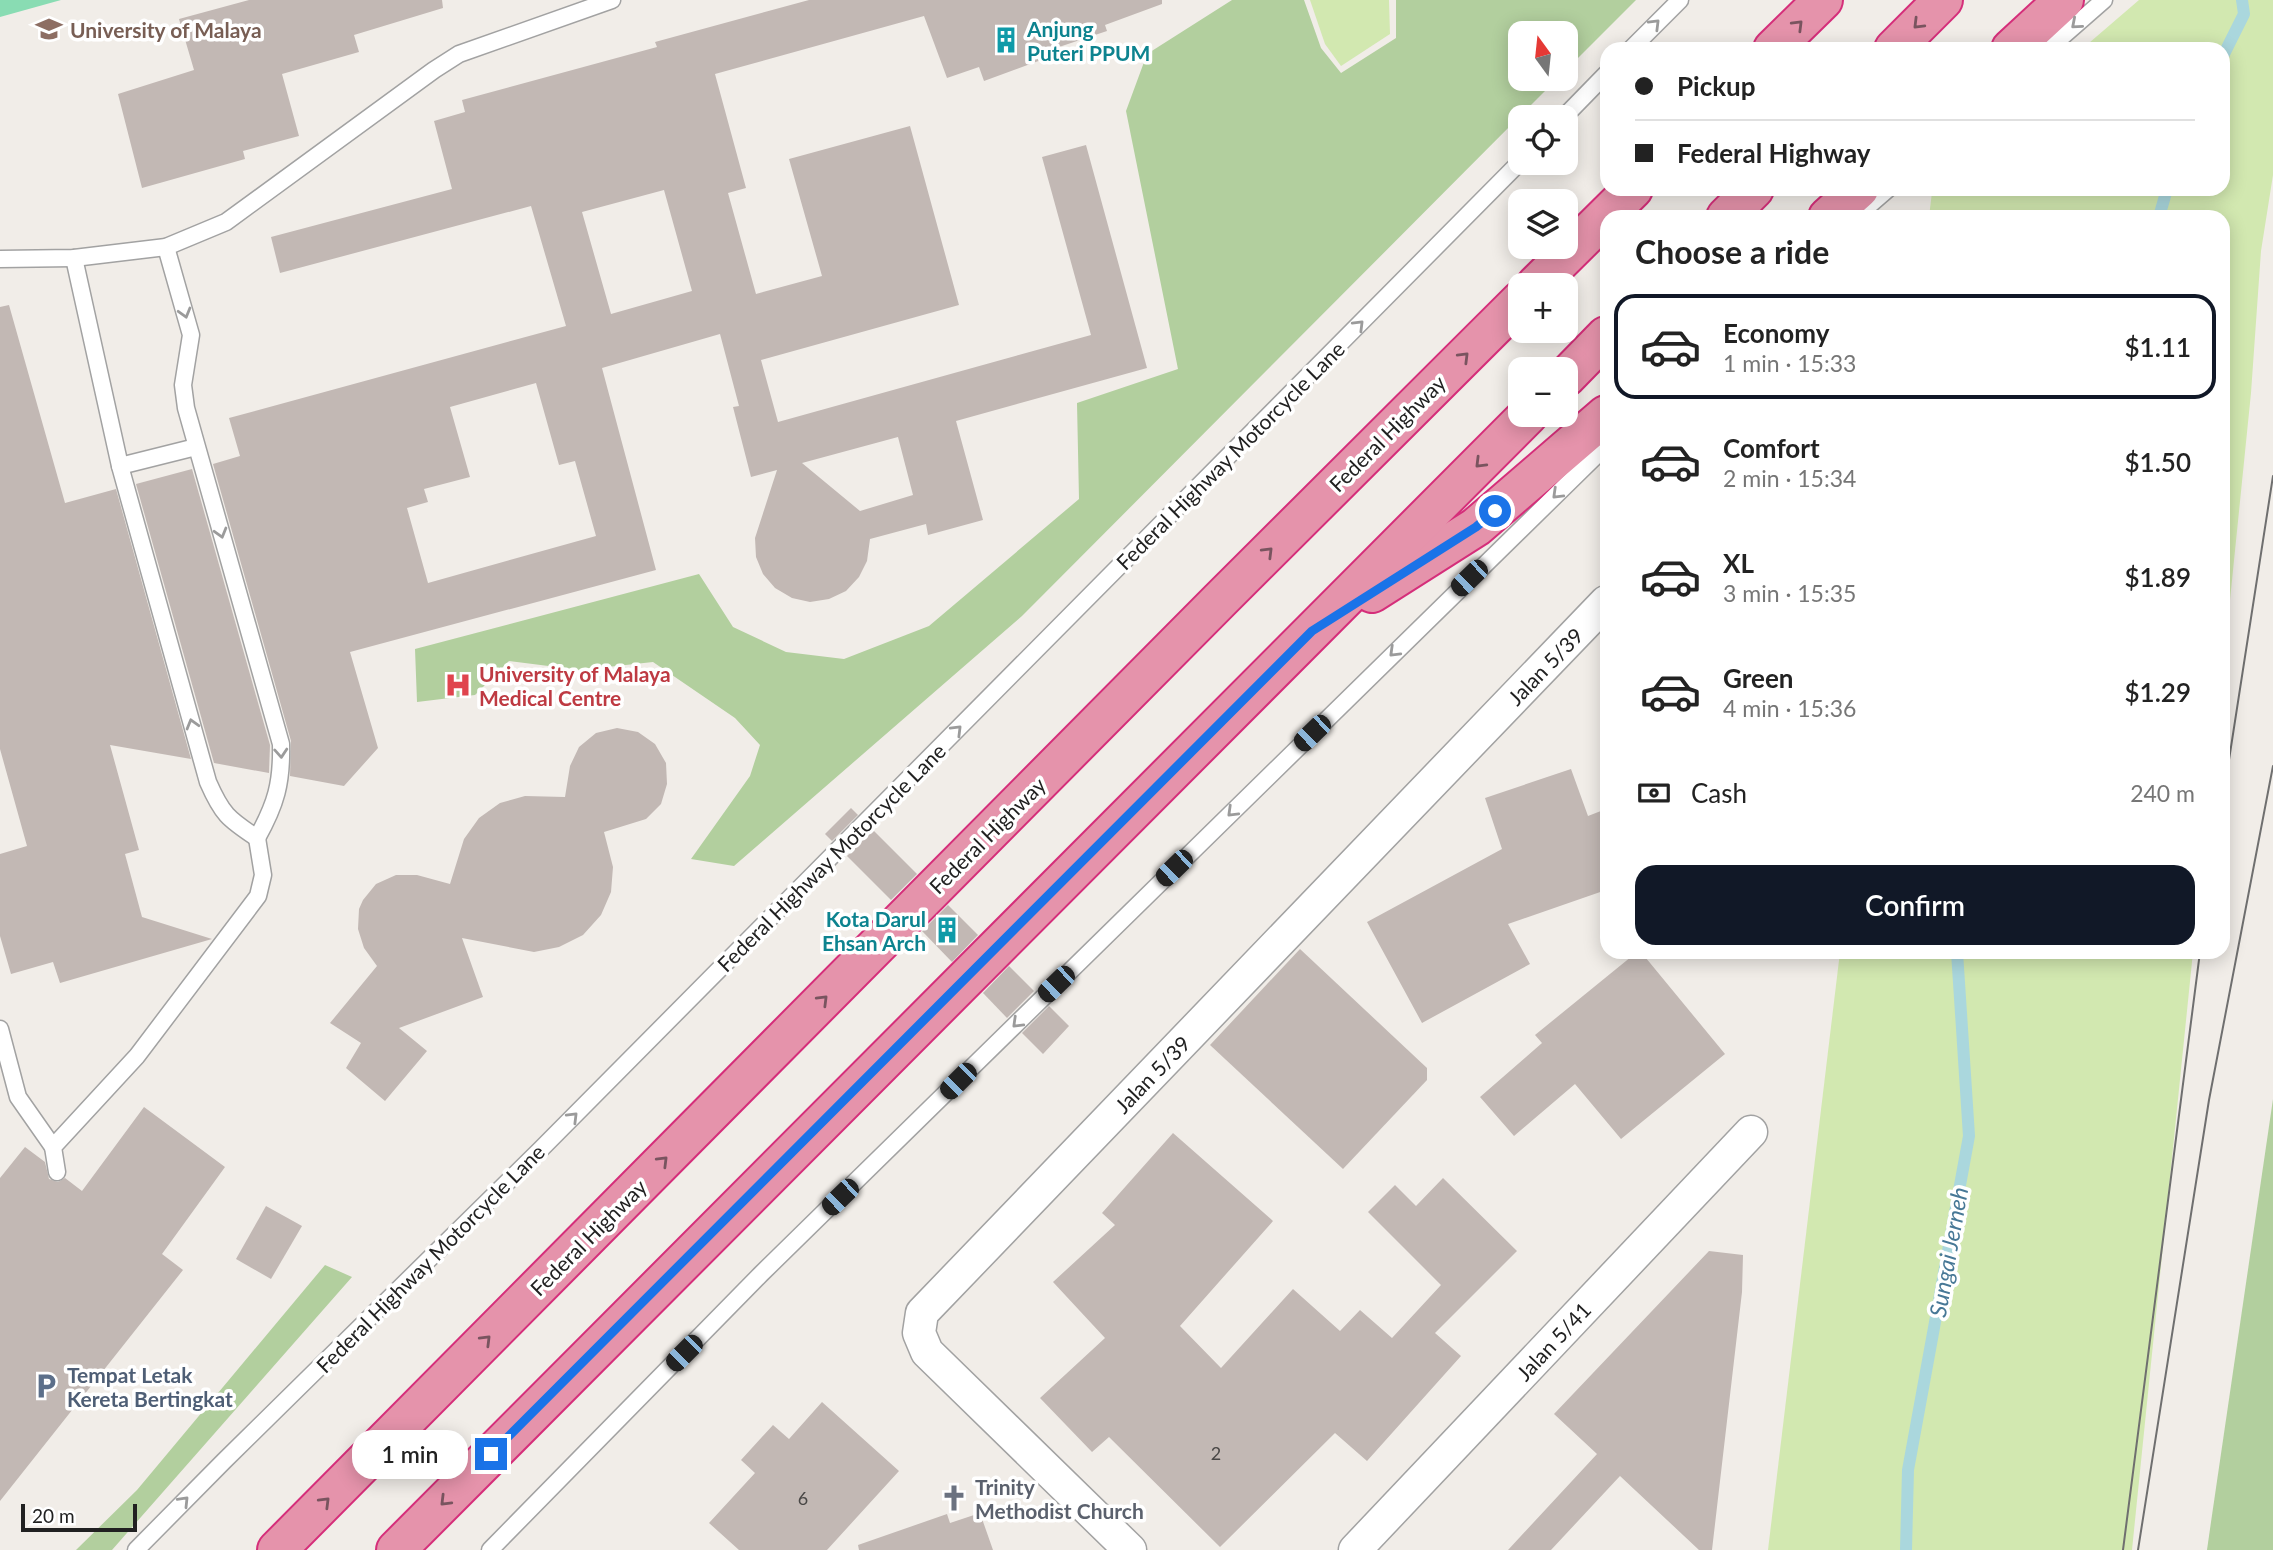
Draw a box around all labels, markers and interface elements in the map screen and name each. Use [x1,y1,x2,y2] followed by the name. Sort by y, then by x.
[34,14,64,44] school or university icon: University of Malaya
[1026,16,1150,65] place label: Anjung Puteri PPUM
[1914,16,1927,29] one-way arrow
[2071,16,2084,29] one-way arrow
[70,17,262,42] place label: University of Malaya
[1647,20,1660,33] one-way arrow
[1790,20,1803,33] one-way arrow
[1508,21,1578,91] north arrow
[1508,21,1578,427] map controls
[991,25,1021,55] building icon: Anjung Puteri PPUM
[1677,70,1756,102] text: Pickup
[1508,105,1578,175] button: locate
[1677,137,1871,169] text: Federal Highway
[1508,189,1578,259] button: layers
[1635,232,1829,271] text: Choose a ride
[1508,273,1578,343] button: +
[177,306,191,318] one-way arrow
[1639,315,1702,378] icon: car
[1723,317,1829,349] text: Economy
[1350,320,1363,333] one-way arrow
[2125,331,2191,363] text: $1.11
[1111,336,1349,574] street label: Federal Highway Motorcycle Lane
[1723,349,1856,377] text: 1 min · 15:33
[1456,352,1469,365] one-way arrow
[1508,357,1578,427] button: −
[1324,370,1450,496] street label: Federal Highway
[1639,430,1702,493] icon: car
[1723,432,1820,464] text: Comfort
[2125,446,2191,478] text: $1.50
[1476,455,1488,467] one-way arrow
[1723,464,1856,492] text: 2 min · 15:34
[1553,485,1566,498] one-way arrow
[1479,495,1511,527] route start
[213,527,227,539] one-way arrow
[1639,545,1702,608] icon: car
[1260,547,1273,560] one-way arrow
[1723,547,1754,579] text: XL
[1447,556,1492,600] car
[2125,561,2191,593] text: $1.89
[1723,579,1856,607] text: 3 min · 15:35
[1502,622,1588,710] street label: Jalan 5/39
[1390,644,1403,657] one-way arrow
[1639,660,1702,723] icon: car
[479,661,671,710] place label: University of Malaya Medical Centre
[1723,662,1793,694] text: Green
[443,670,473,700] hospital icon: University of Malaya Medical Centre
[2125,676,2191,708] text: $1.29
[1723,694,1856,722] text: 4 min · 15:36
[1290,711,1335,755] car
[185,719,200,731] one-way arrow
[949,725,962,738] one-way arrow
[712,738,950,976] street label: Federal Highway Motorcycle Lane
[273,747,288,758] one-way arrow
[924,772,1050,898] street label: Federal Highway
[1635,774,1673,812] icon: cash
[1691,777,1747,809] text: Cash
[2130,779,2195,807] text: 240 m
[1227,803,1240,816] one-way arrow
[1152,846,1197,890] car
[1635,865,2195,945] button: Confirm
[822,906,926,955] place label: Kota Darul Ehsan Arch
[932,915,962,945] building icon: Kota Darul Ehsan Arch
[1034,962,1079,1006] car
[815,995,828,1008] one-way arrow
[1013,1014,1026,1027] one-way arrow
[1109,1030,1195,1118] street label: Jalan 5/39
[936,1059,981,1103] car
[564,1113,577,1126] one-way arrow
[311,1139,549,1377] street label: Federal Highway Motorcycle Lane
[655,1156,668,1169] one-way arrow
[525,1174,651,1300] street label: Federal Highway
[818,1175,863,1219] car
[1923,1185,1973,1319] water label: Sungai Jerneh
[1511,1297,1595,1385] street label: Jalan 5/41
[662,1331,707,1375] car
[477,1335,490,1348] one-way arrow
[67,1362,233,1411] place label: Tempat Letak Kereta Bertingkat
[31,1371,61,1401] parking icon: Tempat Letak Kereta Bertingkat
[351,1430,466,1478] callout: 1 min
[475,1438,507,1470] route end
[382,1440,438,1468] text: 1 min
[1211,1442,1221,1464] house number: 2
[975,1474,1144,1523] place label: Trinity Methodist Church
[939,1483,969,1513] church icon: Trinity Methodist Church
[798,1487,808,1509] house number: 6
[441,1493,453,1505] one-way arrow
[176,1496,189,1509] one-way arrow
[317,1497,330,1510] one-way arrow
[21,1501,136,1533] scale bar
[32,1504,75,1527] text: 20 m

